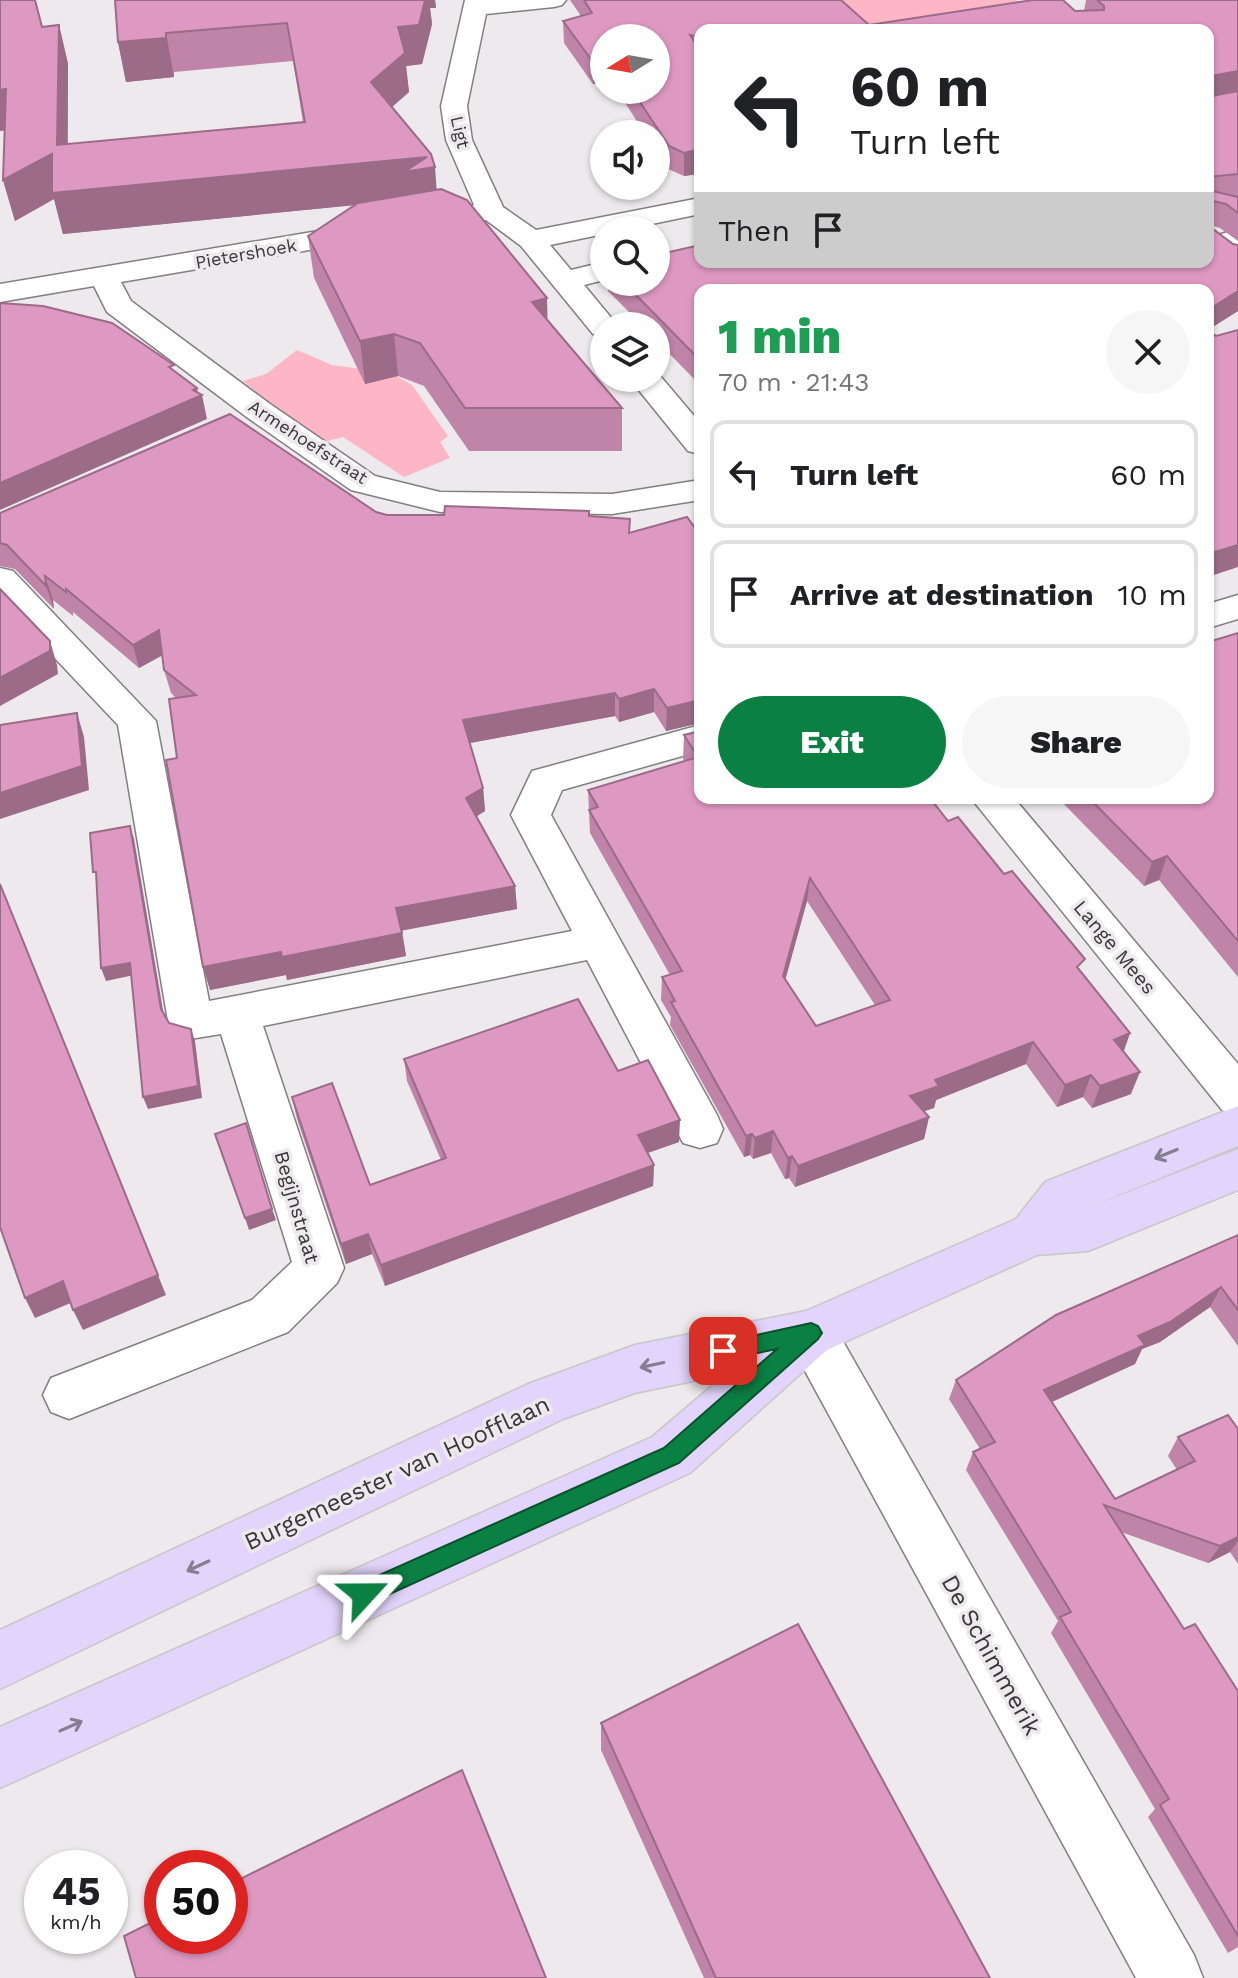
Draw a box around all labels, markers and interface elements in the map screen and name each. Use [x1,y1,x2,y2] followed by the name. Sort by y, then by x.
[590,24,670,104] north arrow
[590,24,670,392] map controls
[850,54,989,120] text: 60 m
[718,56,822,160] icon: left
[447,114,474,151] street label: Ligt
[590,120,670,200] button: sound
[850,121,1000,163] text: Turn left
[806,208,850,252] icon: arrive
[718,213,790,248] text: Then
[590,216,670,296] button: search
[193,234,298,273] street label: Pietershoek
[718,308,841,365] text: 1 min
[1106,310,1190,394] button: close
[590,312,670,392] button: layers
[718,367,870,397] text: 70 m · 21:43
[245,395,372,488] street label: Armehoefstraat
[722,452,766,496] icon: left
[790,457,918,492] text: Turn left
[1110,457,1186,492] text: 60 m
[722,572,766,616] icon: arrive
[790,577,1094,612] text: Arrive at destination
[1118,577,1187,612] text: 10 m
[718,696,946,788] button: Exit
[962,696,1190,788] button: Share
[1069,895,1161,999] street label: Lange Mees
[270,1148,325,1266] street label: Begijnstraat
[1154,1148,1179,1163] one-way arrow
[689,1317,757,1385] pin
[701,1329,745,1373] icon: arrive
[640,1358,666,1373] one-way arrow
[240,1390,554,1556] street label: Burgemeester van Hoofflaan
[322,1552,406,1636] position arrow
[187,1559,211,1574] one-way arrow
[935,1570,1047,1740] street label: De Schimmerik
[58,1718,83,1733] one-way arrow
[144,1850,248,1954] speed limit sign: 50
[51,1868,101,1915] text: 45
[50,1910,102,1934] text: km/h

